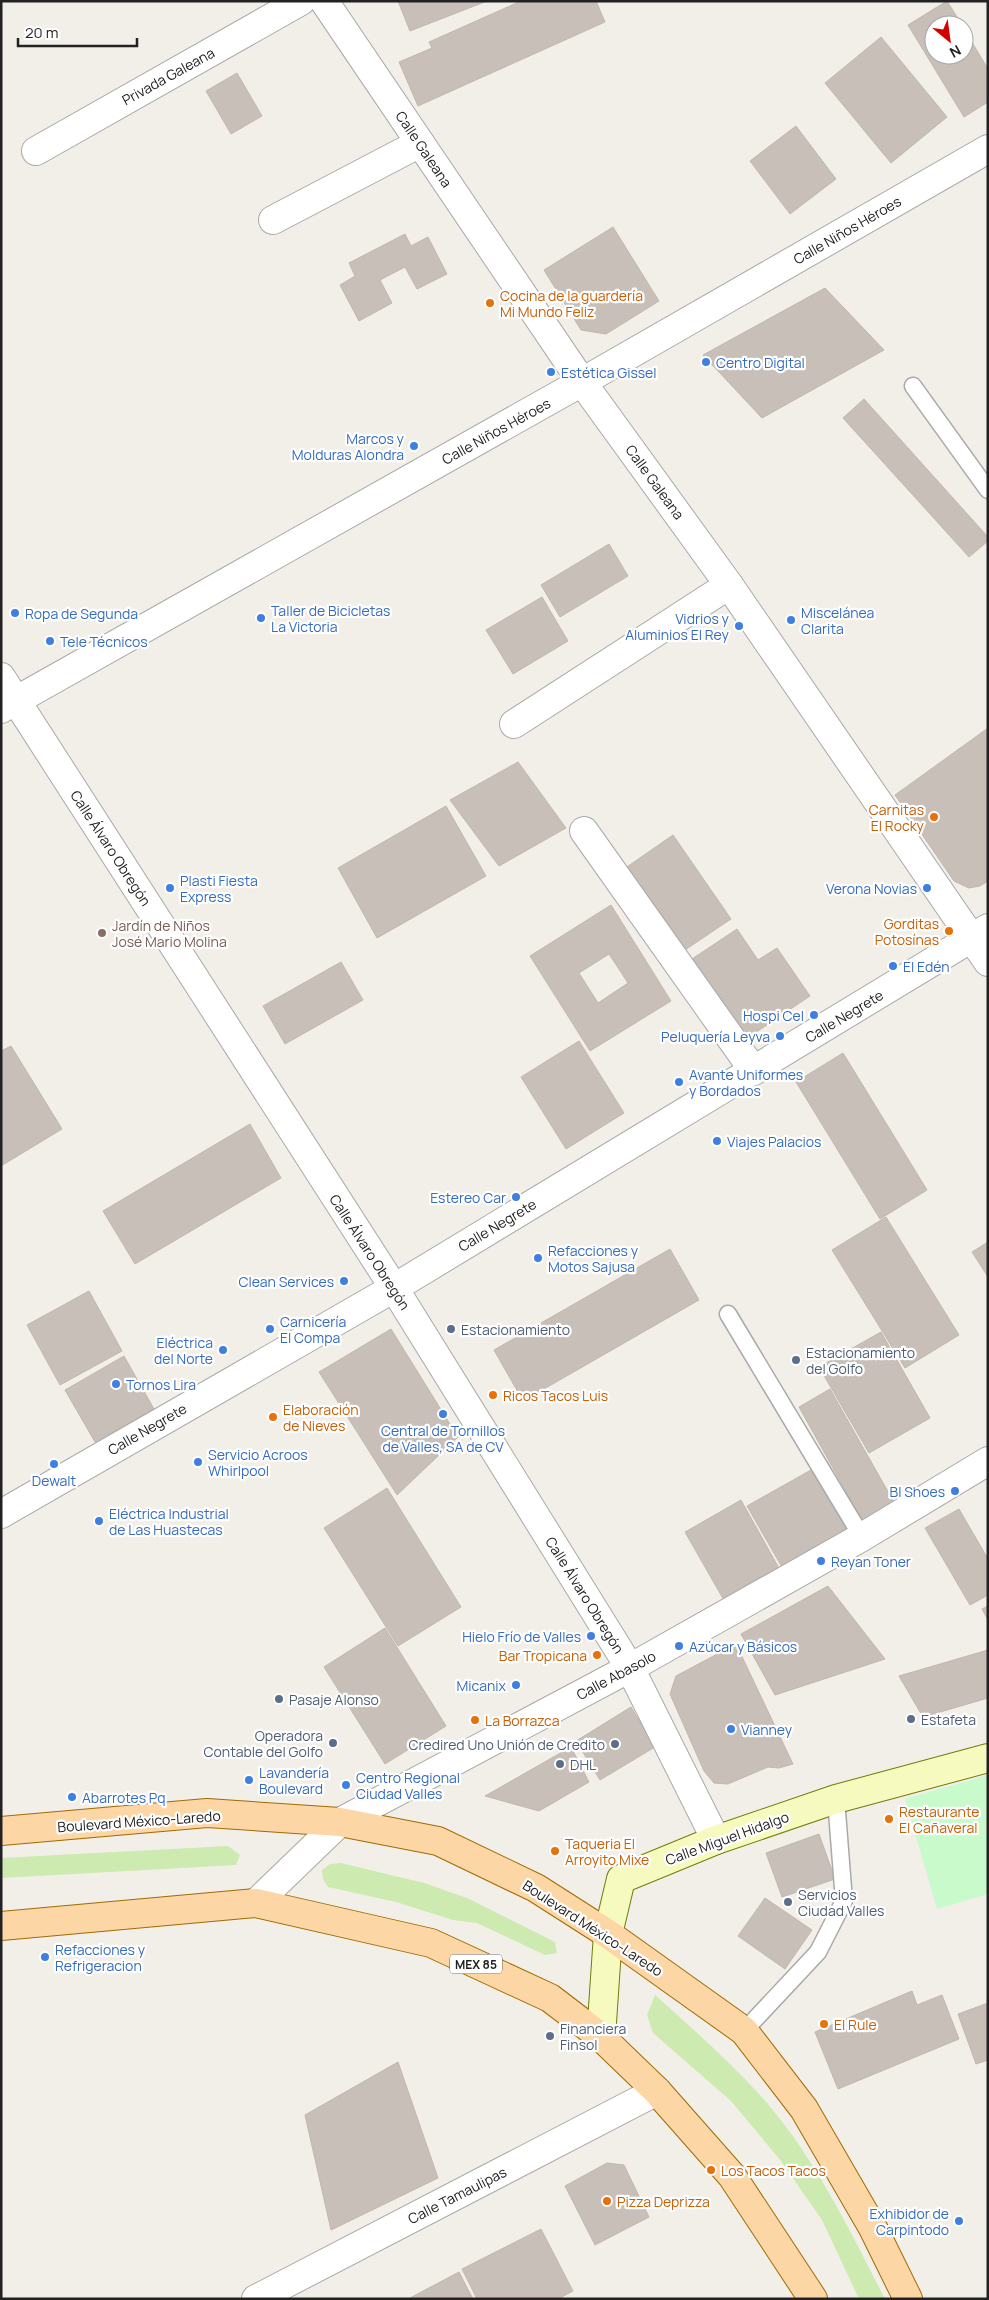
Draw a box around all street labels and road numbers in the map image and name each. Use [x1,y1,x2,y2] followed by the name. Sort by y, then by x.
[118,43,218,109] street label: Privada Galeana
[391,107,457,191] street label: Calle Galeana
[790,191,904,269] street label: Calle Niños Héroes
[438,393,554,469] street label: Calle Niños Héroes
[621,441,689,523] street label: Calle Galeana
[66,787,156,909] street label: Calle Álvaro Obregón
[801,985,887,1047] street label: Calle Negrete
[325,1191,415,1313] street label: Calle Álvaro Obregón
[454,1194,540,1256] street label: Calle Negrete
[104,1399,190,1459] street label: Calle Negrete
[541,1533,629,1657] street label: Calle Álvaro Obregón
[573,1646,659,1704] street label: Calle Abasolo
[57,1806,221,1836] street label: Boulevard México-Laredo
[663,1807,791,1869] street label: Calle Miguel Hidalgo
[519,1876,667,1980] street label: Boulevard México-Laredo
[450,1955,502,1974] road number: MEX 85
[404,2162,510,2228] street label: Calle Tamaulipas

